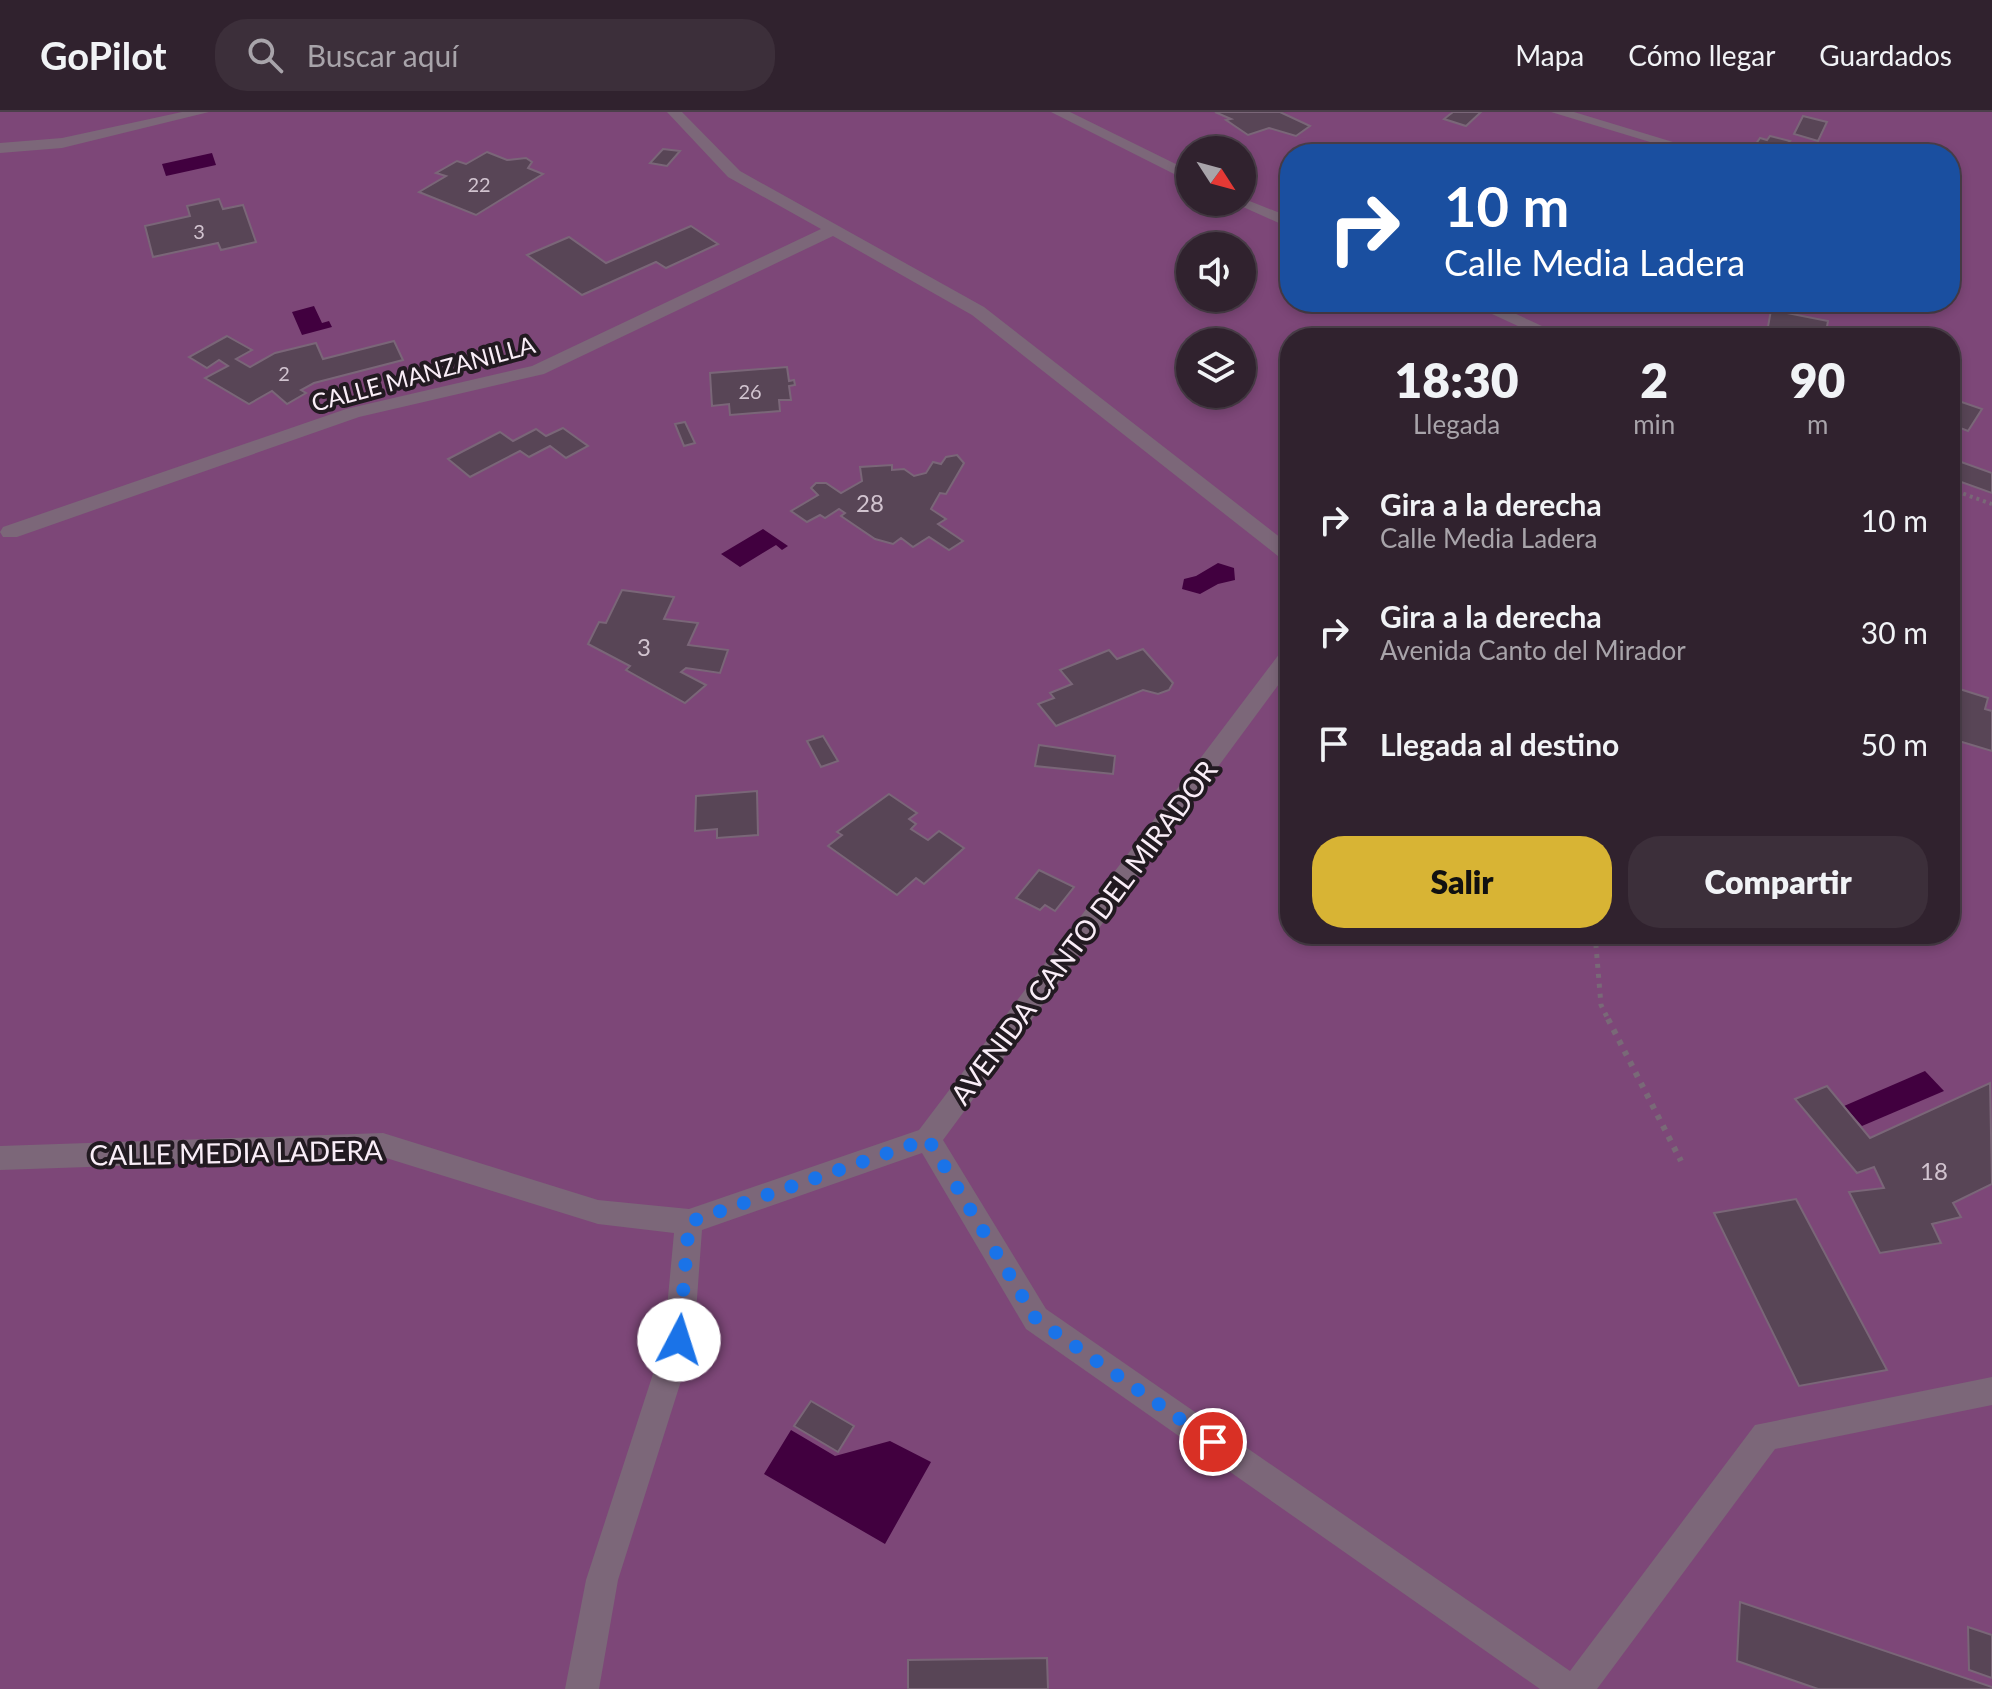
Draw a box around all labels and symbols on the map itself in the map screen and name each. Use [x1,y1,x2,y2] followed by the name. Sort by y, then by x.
[1176,136,1256,216] north arrow
[467,172,491,196] house number: 22
[193,219,205,243] house number: 3
[308,329,539,417] street label: CALLE MANZANILLA
[278,361,290,385] house number: 2
[738,379,762,403] house number: 26
[856,488,884,517] house number: 28
[637,632,651,661] house number: 3
[943,753,1224,1111] street label: AVENIDA CANTO DEL MIRADOR
[89,1132,383,1172] street label: CALLE MEDIA LADERA
[1920,1156,1948,1185] house number: 18
[637,1298,721,1382] position arrow
[1179,1408,1247,1476] pin

